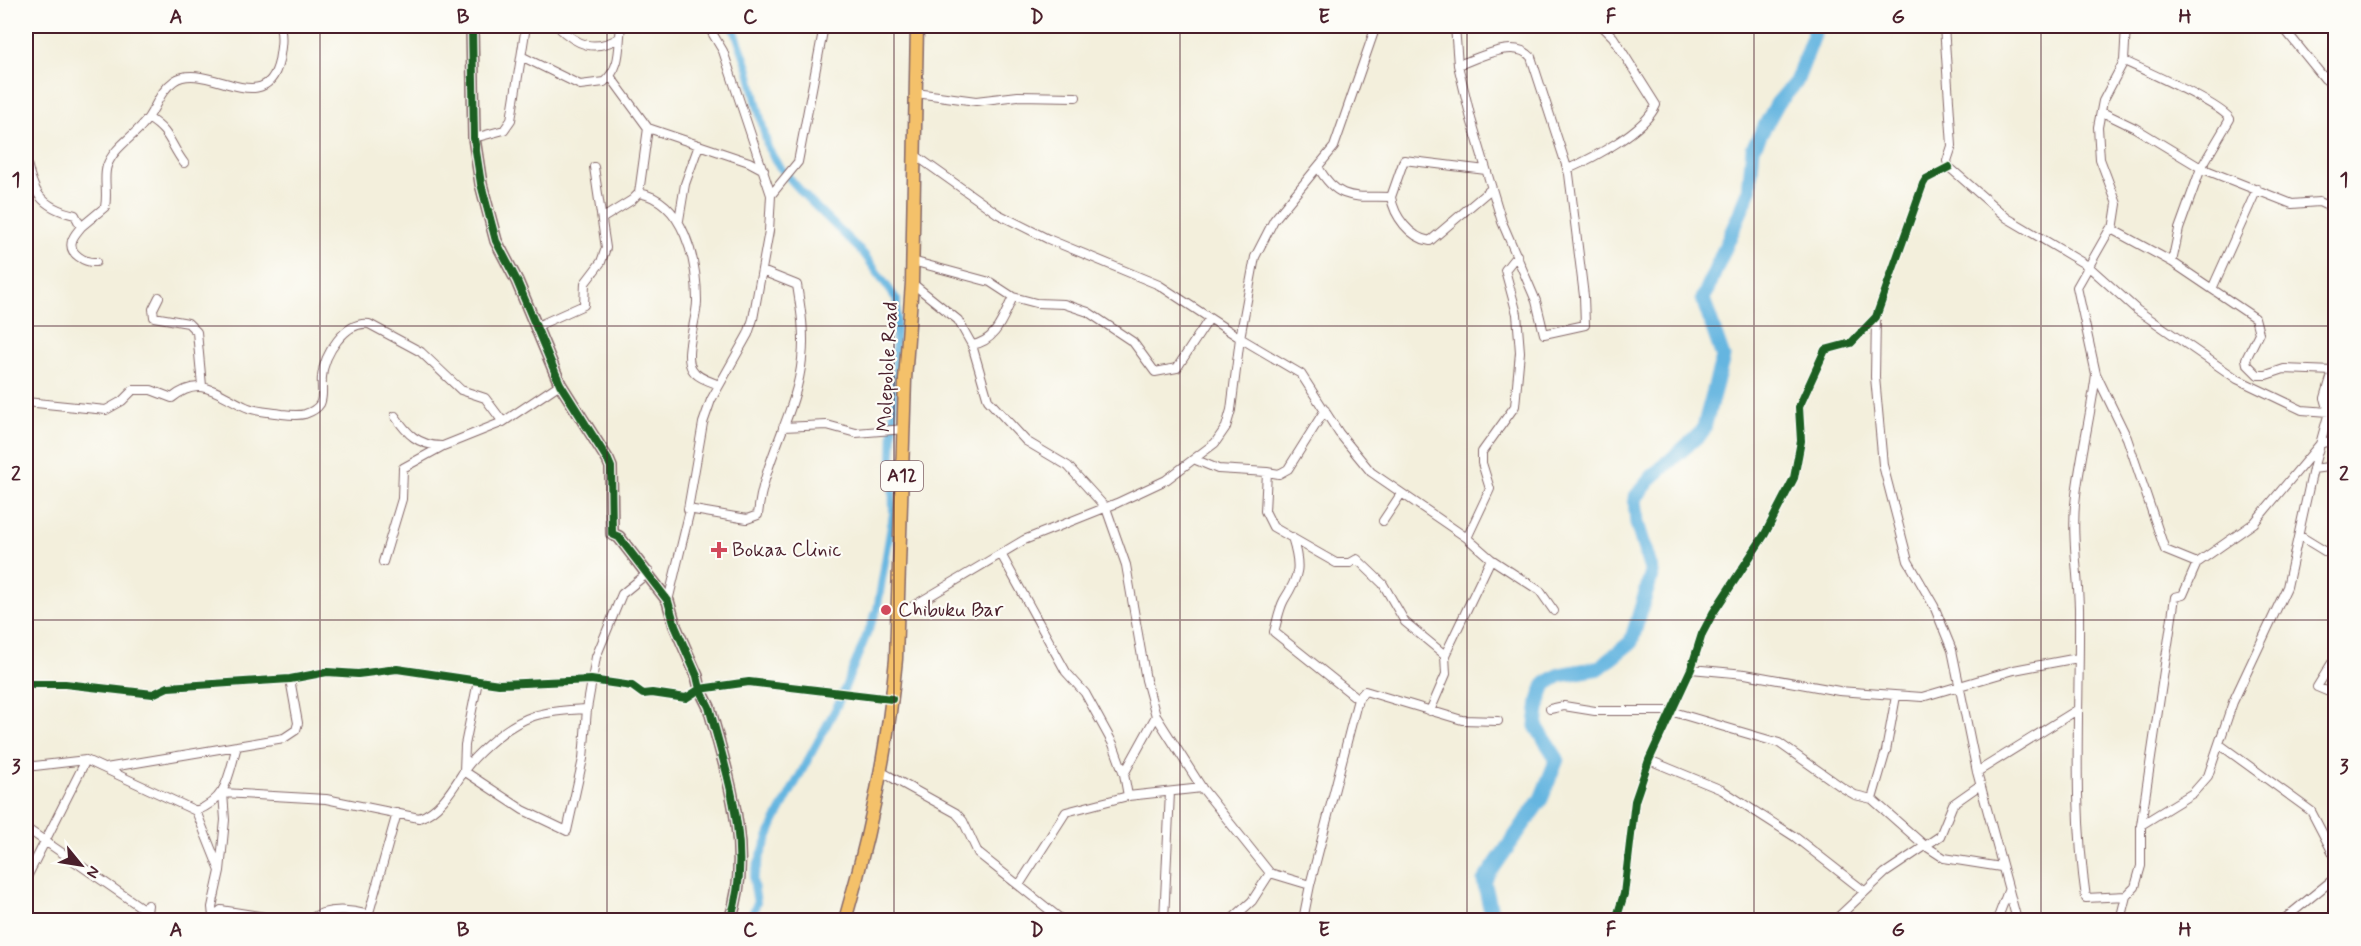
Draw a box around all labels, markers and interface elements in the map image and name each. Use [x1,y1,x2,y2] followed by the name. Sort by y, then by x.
[169,4,183,31] text: A
[457,4,470,31] text: B
[743,4,758,31] text: C
[1030,4,1044,31] text: D
[1318,4,1330,31] text: E
[1606,4,1617,31] text: F
[1891,4,1905,31] text: G
[2178,4,2192,31] text: H
[12,167,20,194] text: 1
[2340,167,2348,194] text: 1
[871,301,905,433] street label: Molepolole Road
[11,461,21,488] text: 2
[881,461,923,491] road number: A12
[2339,461,2349,488] text: 2
[732,537,841,564] place label: Bokaa Clinic
[710,541,728,559] marker: Bokaa Clinic
[898,597,1004,624] place label: Chibuku Bar
[879,603,893,617] marker: Chibuku Bar
[11,754,21,781] text: 3
[2339,754,2349,781] text: 3
[51,835,111,895] north arrow
[81,862,104,882] text: N
[169,917,183,944] text: A
[457,917,470,944] text: B
[743,917,758,944] text: C
[1030,917,1044,944] text: D
[1318,917,1330,944] text: E
[1606,917,1617,944] text: F
[1891,917,1905,944] text: G
[2178,917,2192,944] text: H

